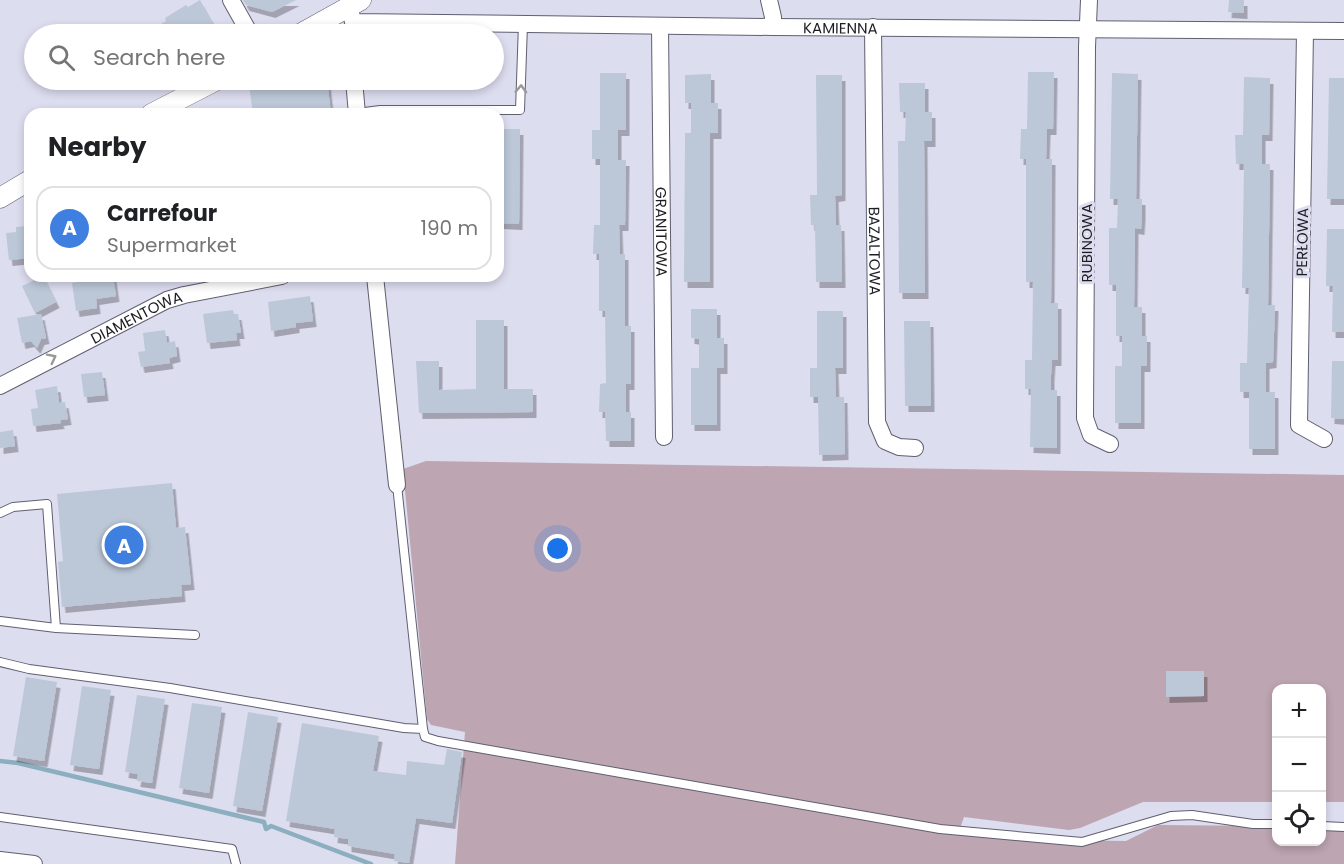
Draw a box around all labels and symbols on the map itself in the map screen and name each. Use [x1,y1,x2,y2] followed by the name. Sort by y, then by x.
[803,17,878,38] street label: KAMIENNA
[514,84,527,93] one-way arrow
[651,187,673,277] street label: GRANITOWA
[1076,203,1097,283] street label: RUBINOWA
[864,207,886,295] street label: BAZALTOWA
[1291,208,1313,276] street label: PERŁOWA
[87,286,185,348] street label: DIAMENTOWA
[45,354,56,365] one-way arrow
[104,522,144,568] pin: A
[543,534,572,563] your location

